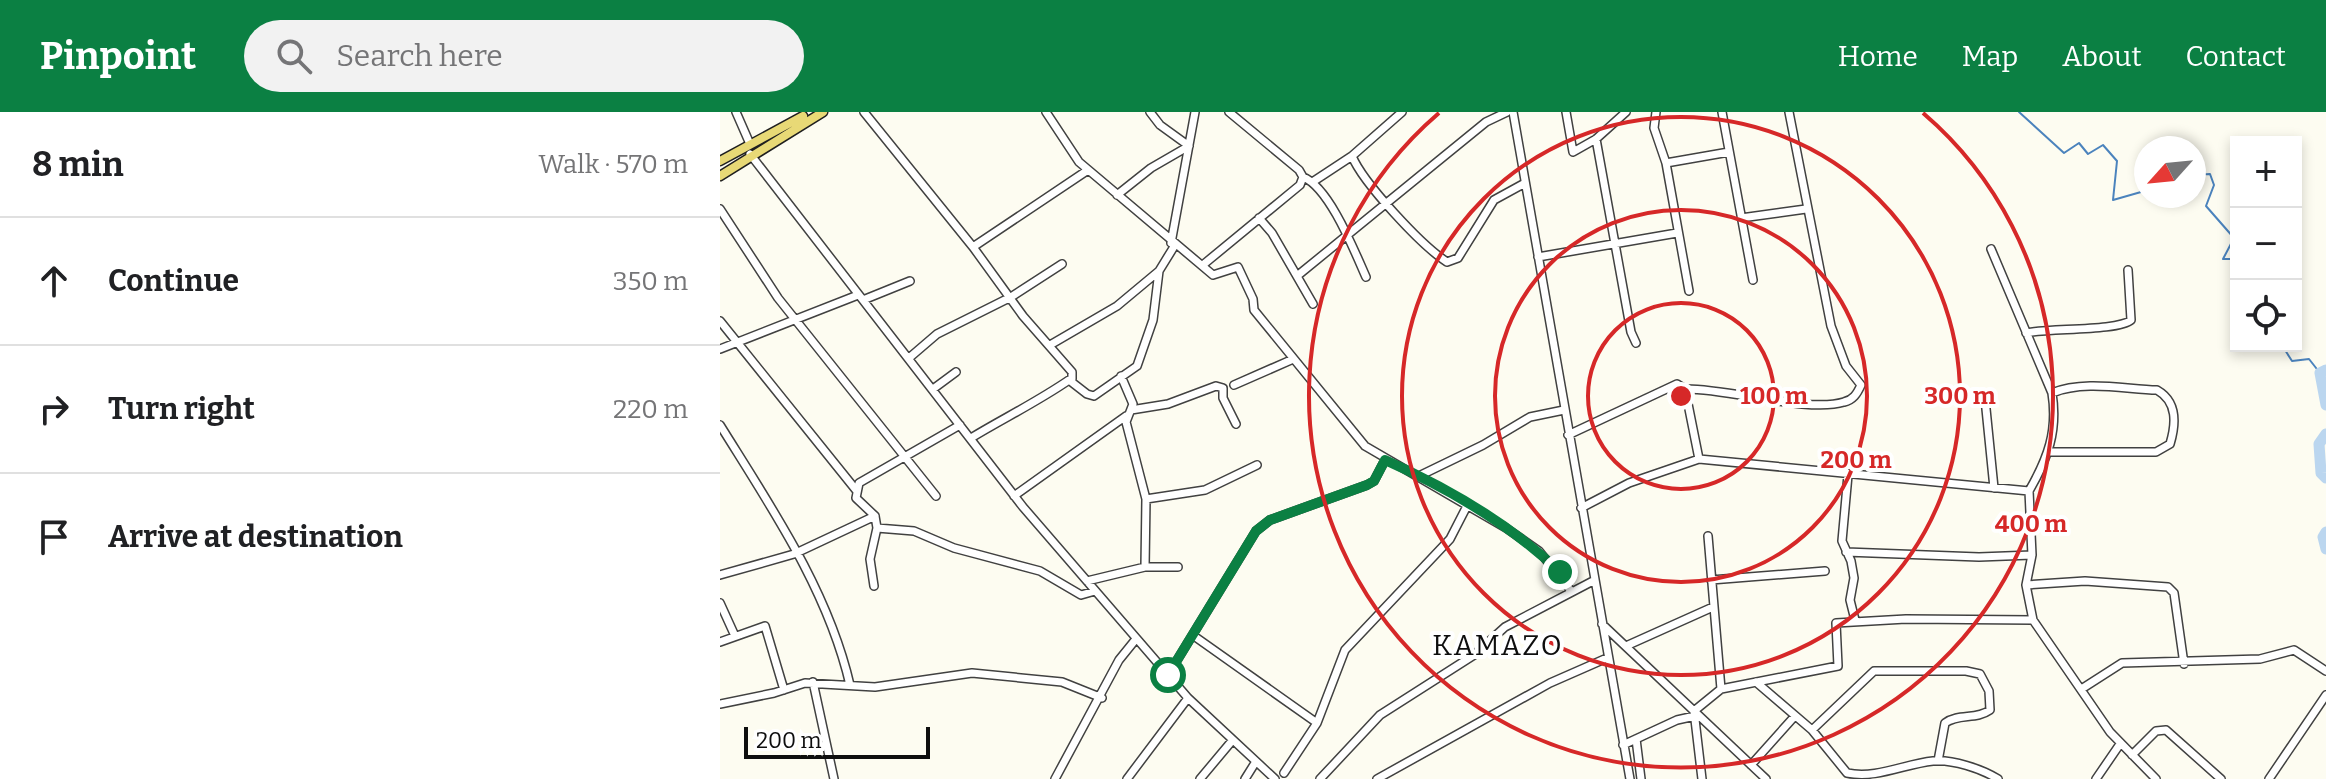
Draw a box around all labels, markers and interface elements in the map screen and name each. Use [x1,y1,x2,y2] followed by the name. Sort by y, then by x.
[244,20,804,92] search box
[40,33,196,79] text: Pinpoint
[272,34,316,78] icon: search
[336,38,503,74] text: Search here
[1838,40,1918,73] text: Home
[1962,40,2018,73] text: Map
[2062,40,2142,73] text: About
[2186,40,2286,73] text: Contact
[2134,136,2206,208] north arrow
[2230,136,2302,352] map controls
[2230,136,2302,208] button: +
[32,144,124,185] text: 8 min
[539,149,688,180] text: Walk · 570 m
[2230,208,2302,280] button: −
[32,259,76,303] icon: ahead
[108,263,239,299] text: Continue
[613,266,688,297] text: 350 m
[2230,280,2302,352] button: locate
[1667,382,1695,410] centre of rings
[1740,382,1808,410] text: 100 m
[1924,382,1996,410] text: 300 m
[32,387,76,431] icon: right
[108,391,255,427] text: Turn right
[613,394,688,425] text: 220 m
[1820,446,1892,474] text: 200 m
[1995,510,2067,538] text: 400 m
[32,515,76,559] icon: arrive
[108,519,403,555] text: Arrive at destination
[1542,554,1578,590] route end
[1432,629,1564,662] district label: KAMAZO
[1150,657,1186,693] route start
[744,723,930,759] scale bar
[756,727,822,754] text: 200 m

